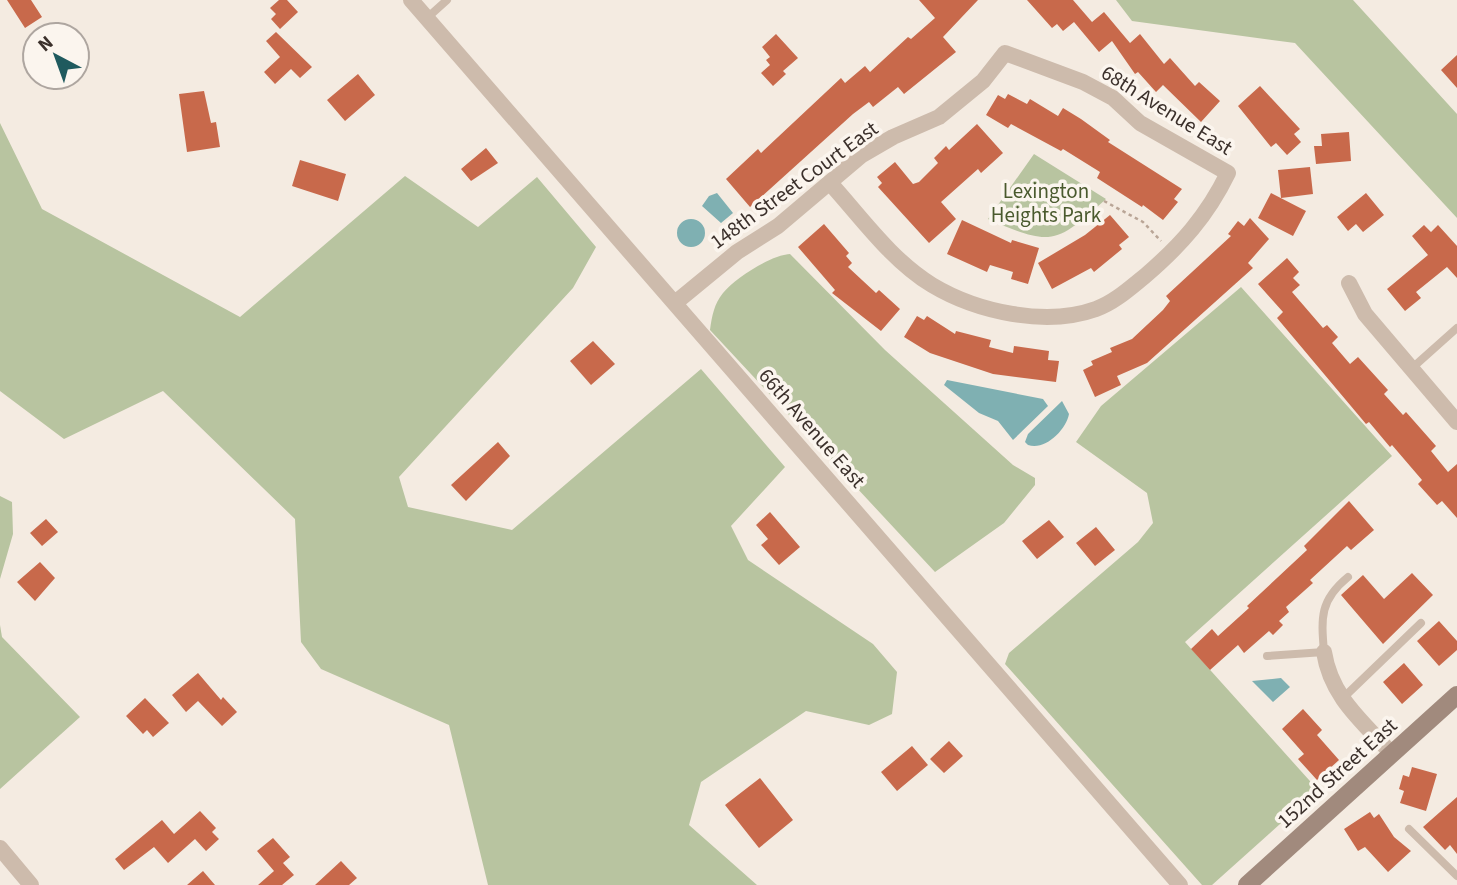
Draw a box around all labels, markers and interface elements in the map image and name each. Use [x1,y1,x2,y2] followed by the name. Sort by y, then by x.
[21,21,91,91] north arrow
[32,30,59,59] text: N
[1096,58,1238,162] street label: 68th Avenue East
[704,114,884,256] street label: 148th Street Court East
[991,176,1102,230] park label: Lexington Heights Park
[752,362,872,494] street label: 66th Avenue East
[1270,711,1404,835] street label: 152nd Street East

